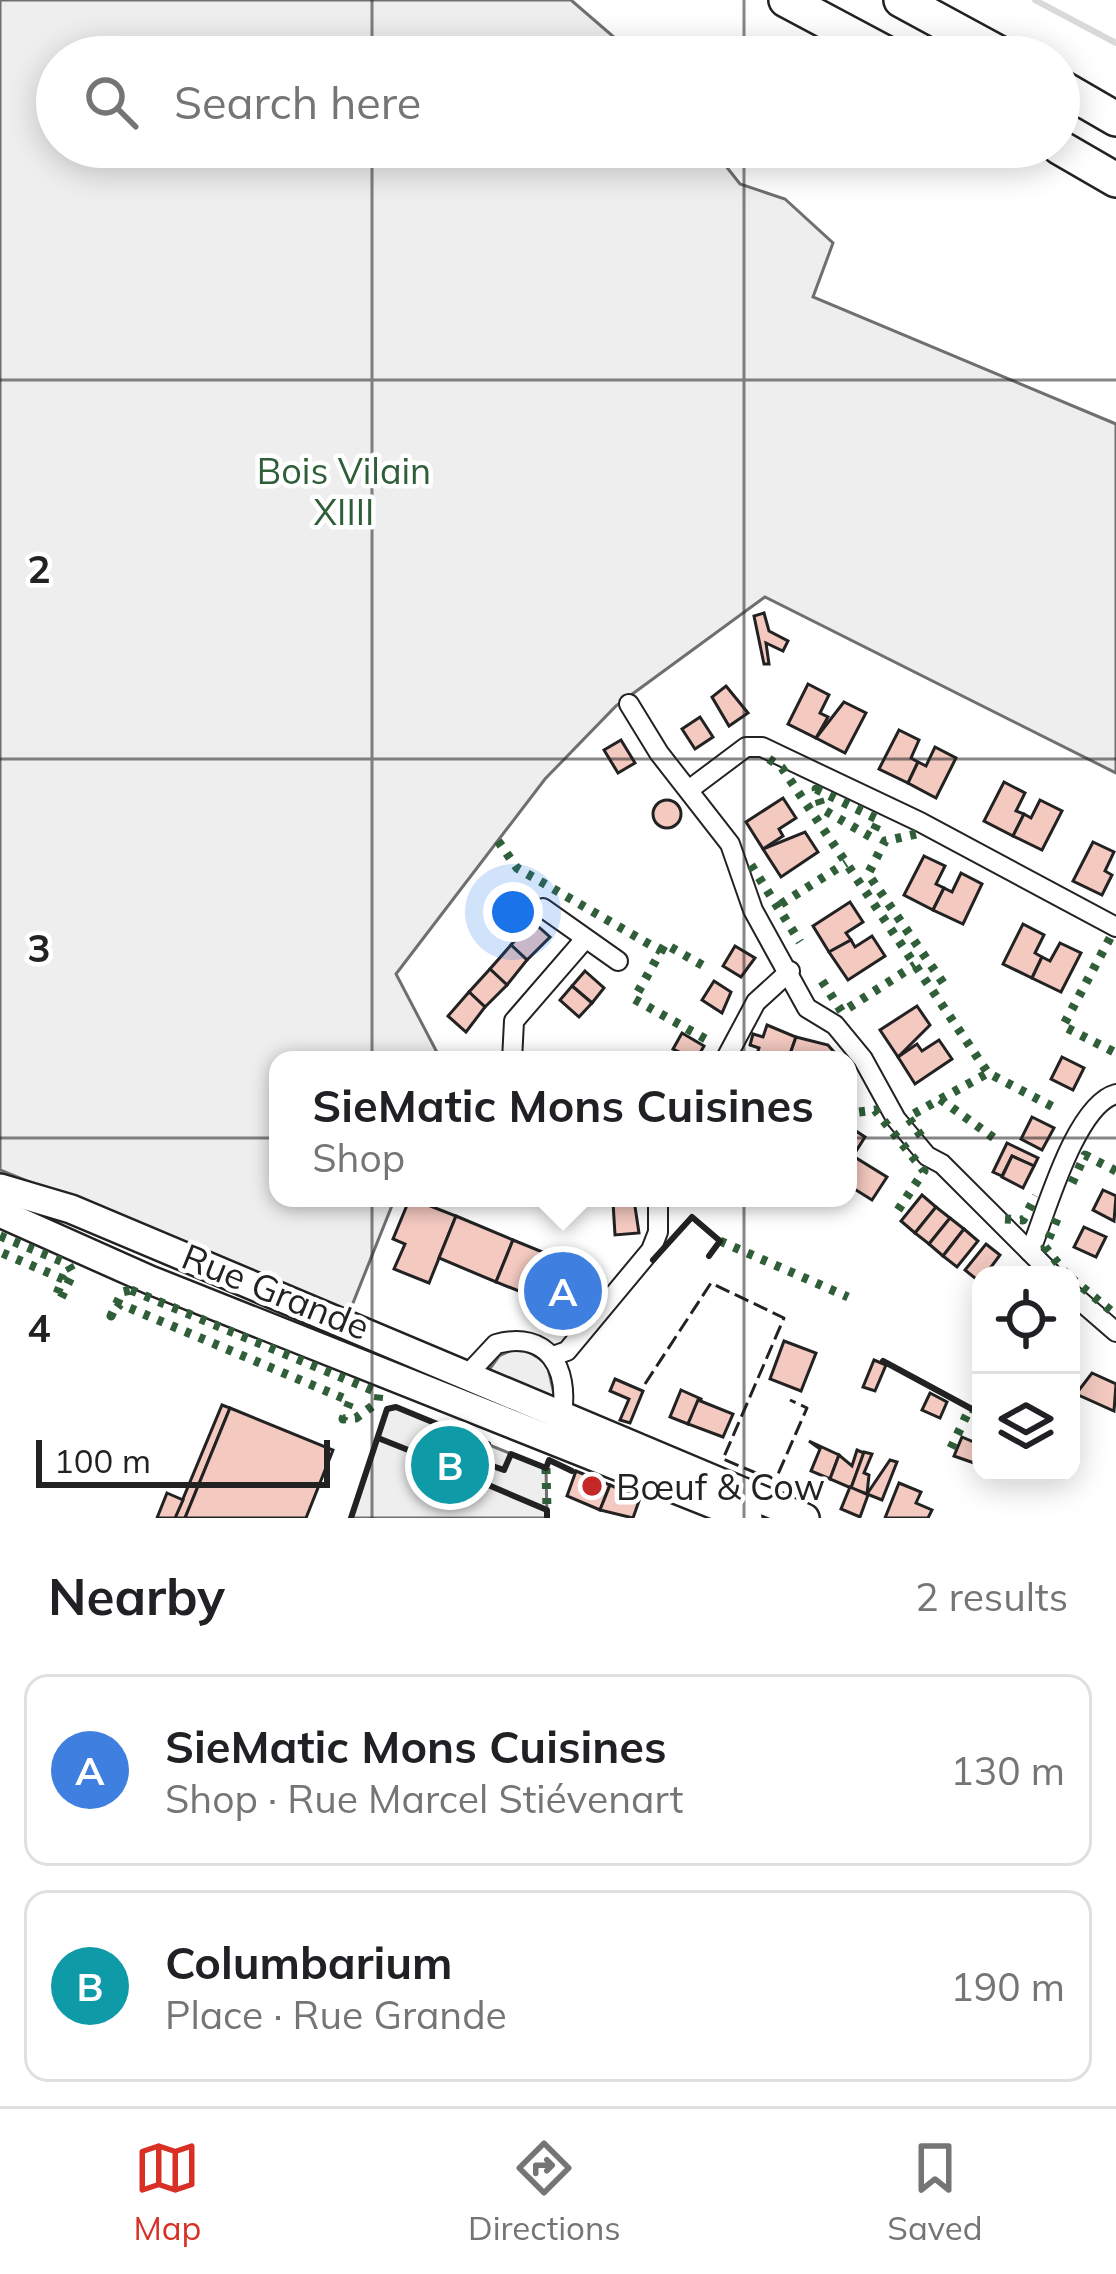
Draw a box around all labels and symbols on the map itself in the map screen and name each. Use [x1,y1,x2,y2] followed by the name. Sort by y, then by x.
[257,448,431,534] park label: Bois Vilain XIIII
[27,544,51,593] text: 2
[483,882,543,942] your location
[27,923,51,972] text: 3
[176,1233,376,1349] street label: Rue Grande
[524,1246,602,1336] pin: A
[27,1303,51,1352] text: 4
[411,1420,489,1510] pin: B
[36,1434,330,1487] scale bar
[616,1464,825,1509] place label: Bœuf & Cow
[579,1473,605,1499] marker: Bœuf & Cow

